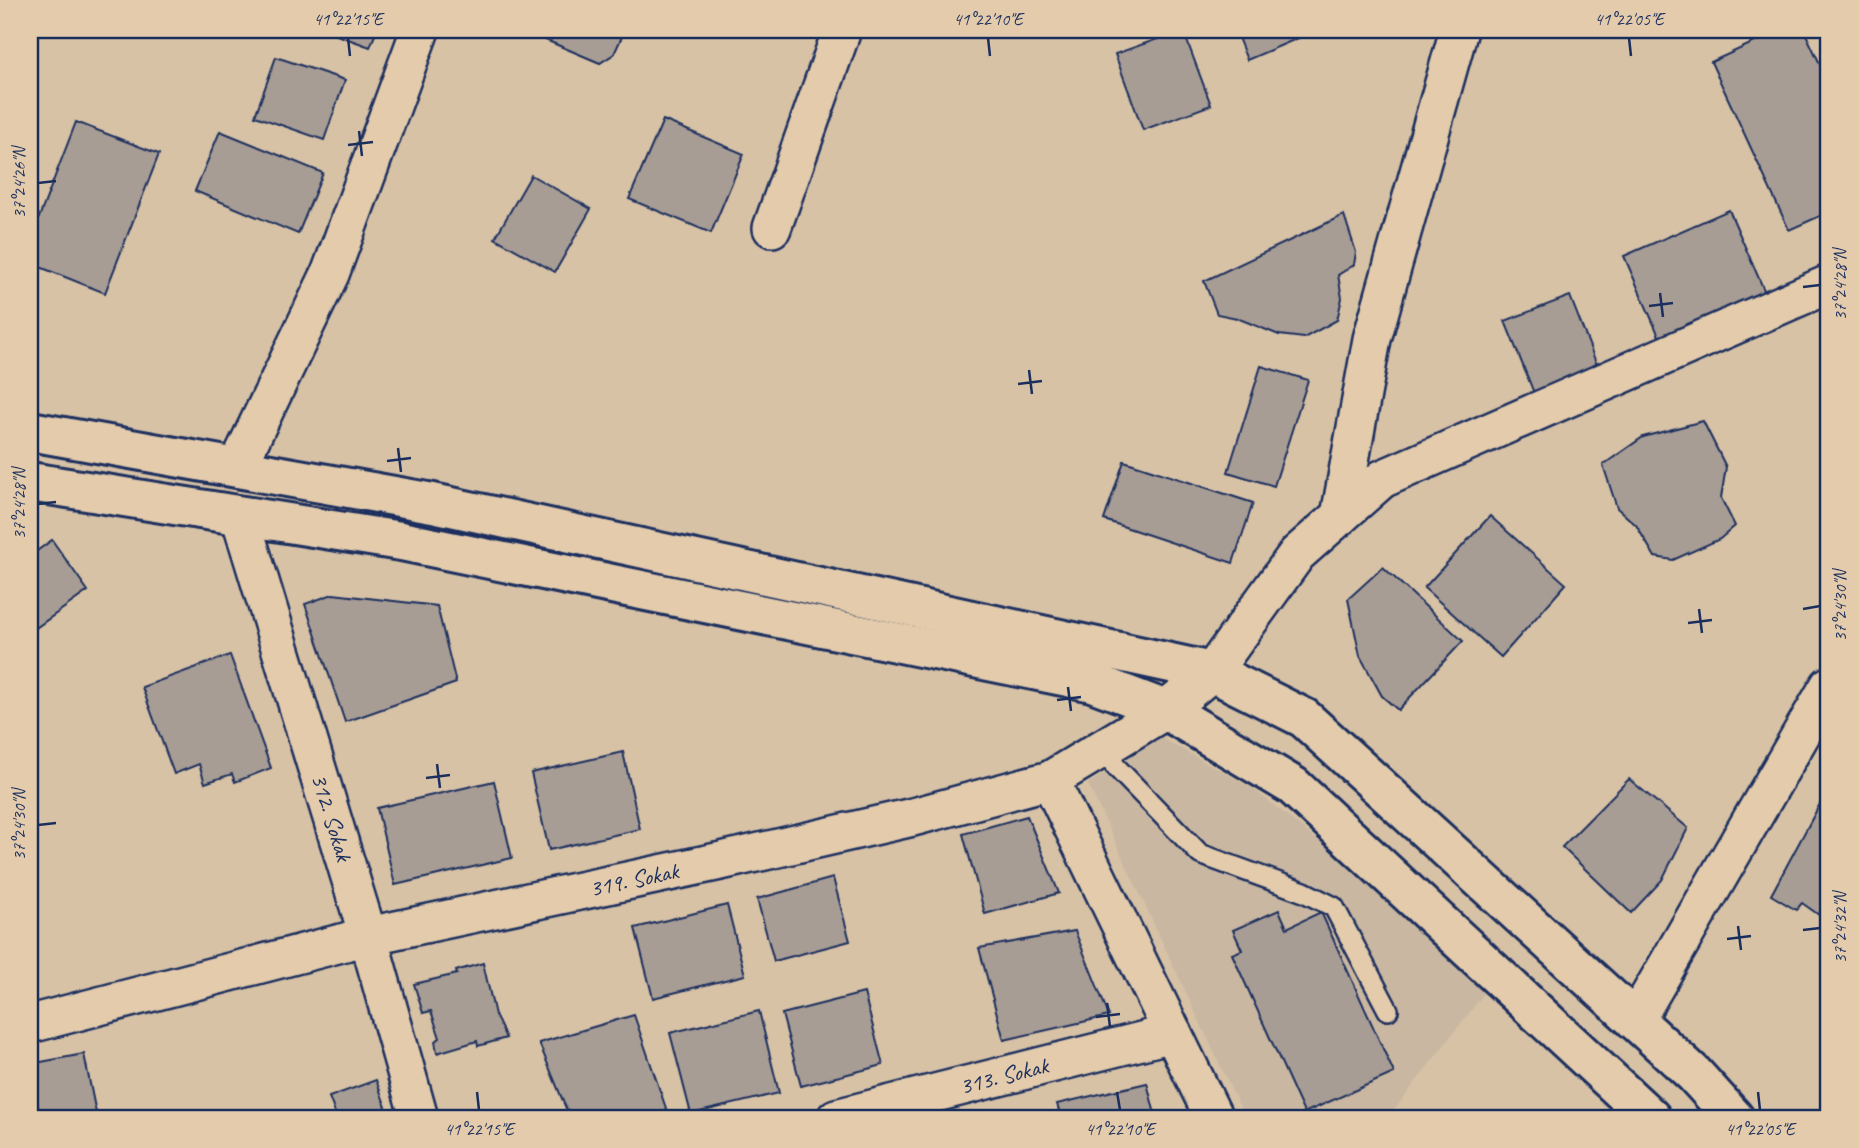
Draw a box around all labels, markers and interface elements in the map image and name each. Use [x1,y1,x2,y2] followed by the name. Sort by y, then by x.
[313,8,385,30] text: 41°22'15"E
[953,8,1025,30] text: 41°22'10"E
[1594,8,1666,30] text: 41°22'05"E
[8,144,30,218] text: 37°24'26"N
[1829,246,1851,320] text: 37°24'28"N
[8,465,30,539] text: 37°24'28"N
[1829,567,1851,641] text: 37°24'30"N
[304,770,360,867] street label: 312. Sokak
[8,786,30,860] text: 37°24'30"N
[587,855,683,904] street label: 319. Sokak
[1829,889,1851,963] text: 37°24'32"N
[956,1050,1053,1101] street label: 313. Sokak
[444,1118,516,1140] text: 41°22'15"E
[1085,1118,1157,1140] text: 41°22'10"E
[1725,1118,1797,1140] text: 41°22'05"E

